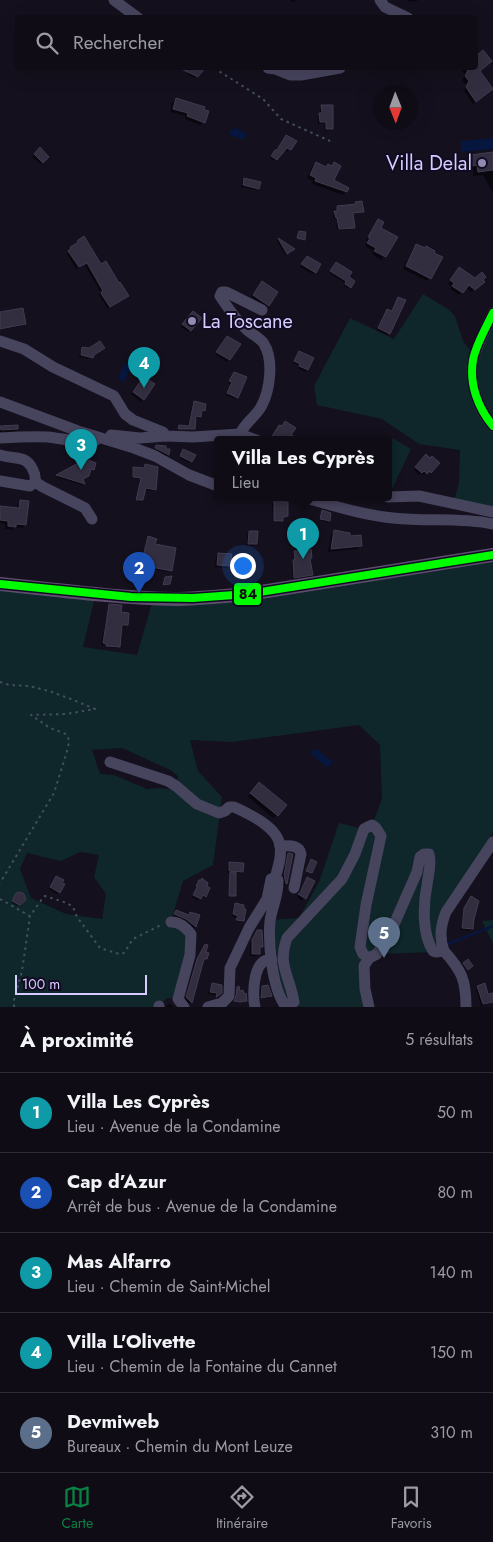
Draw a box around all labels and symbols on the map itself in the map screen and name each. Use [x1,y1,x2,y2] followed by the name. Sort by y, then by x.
[373,85,418,130] north arrow
[386,149,472,178] place label: Villa Delal
[476,157,488,169] marker: Villa Delal
[202,307,293,336] place label: La Toscane
[186,315,198,327] marker: La Toscane
[128,347,160,388] pin: 4
[65,429,97,470] pin: 3
[287,518,319,559] pin: 1
[123,552,155,593] pin: 2
[230,553,256,579] your location
[233,582,262,606] line badge: 84
[239,584,257,604] text: 84
[368,917,400,958] pin: 5
[15,972,148,995] scale bar

